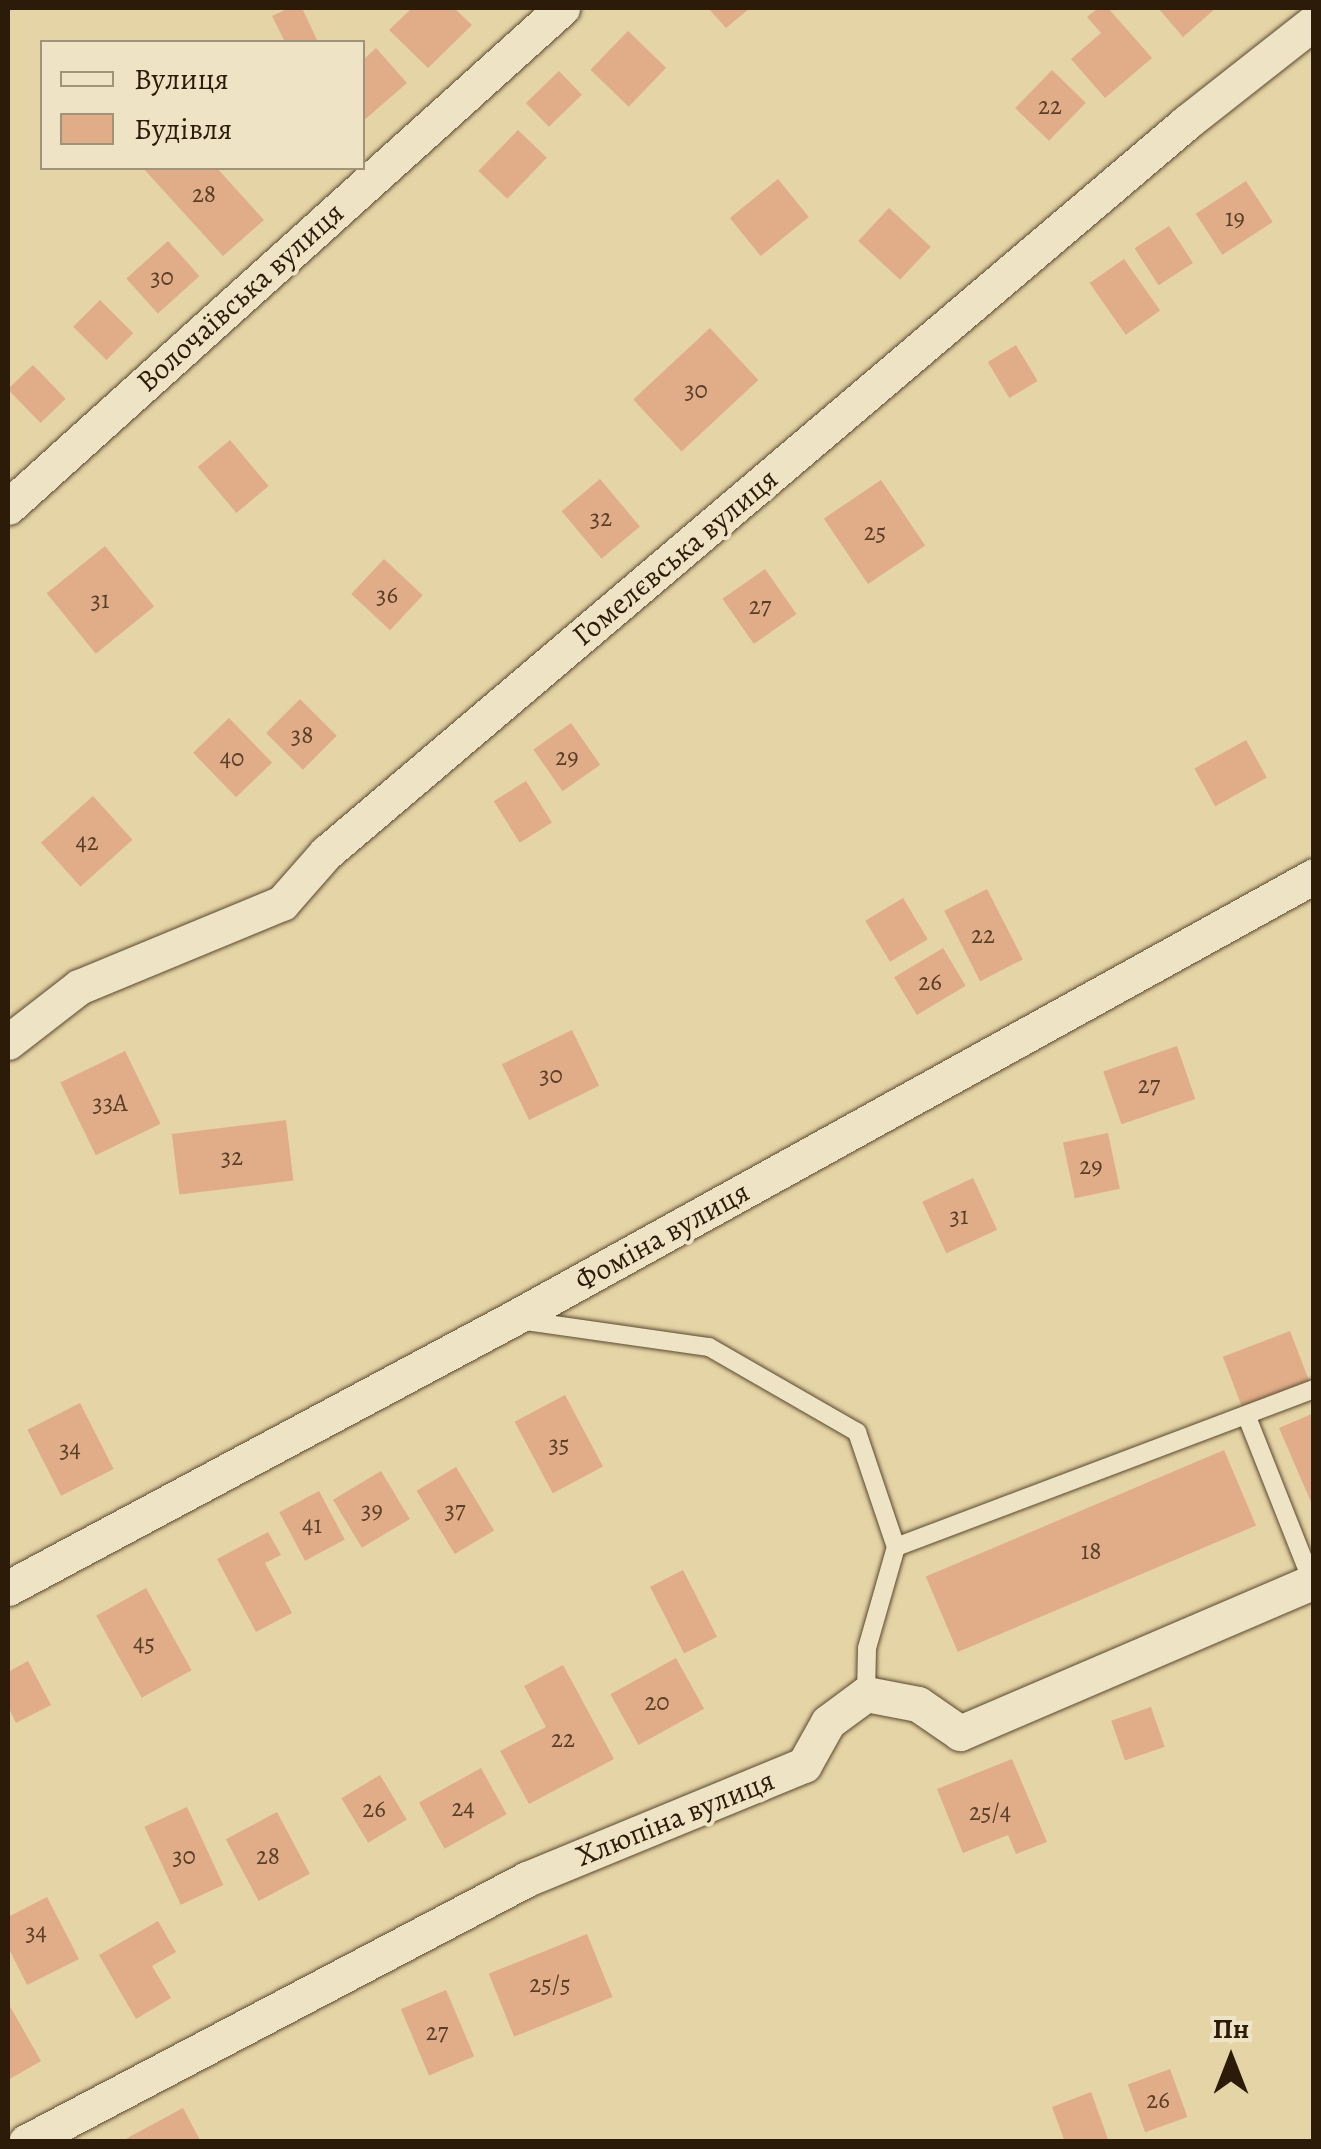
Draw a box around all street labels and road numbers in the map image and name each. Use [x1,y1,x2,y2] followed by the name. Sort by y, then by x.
[129,195,351,399] street label: Волочаївська вулиця
[565,461,785,653] street label: Гомелєвська вулиця
[569,1173,755,1299] street label: Фоміна вулиця
[571,1762,779,1874] street label: Хлюпіна вулиця

